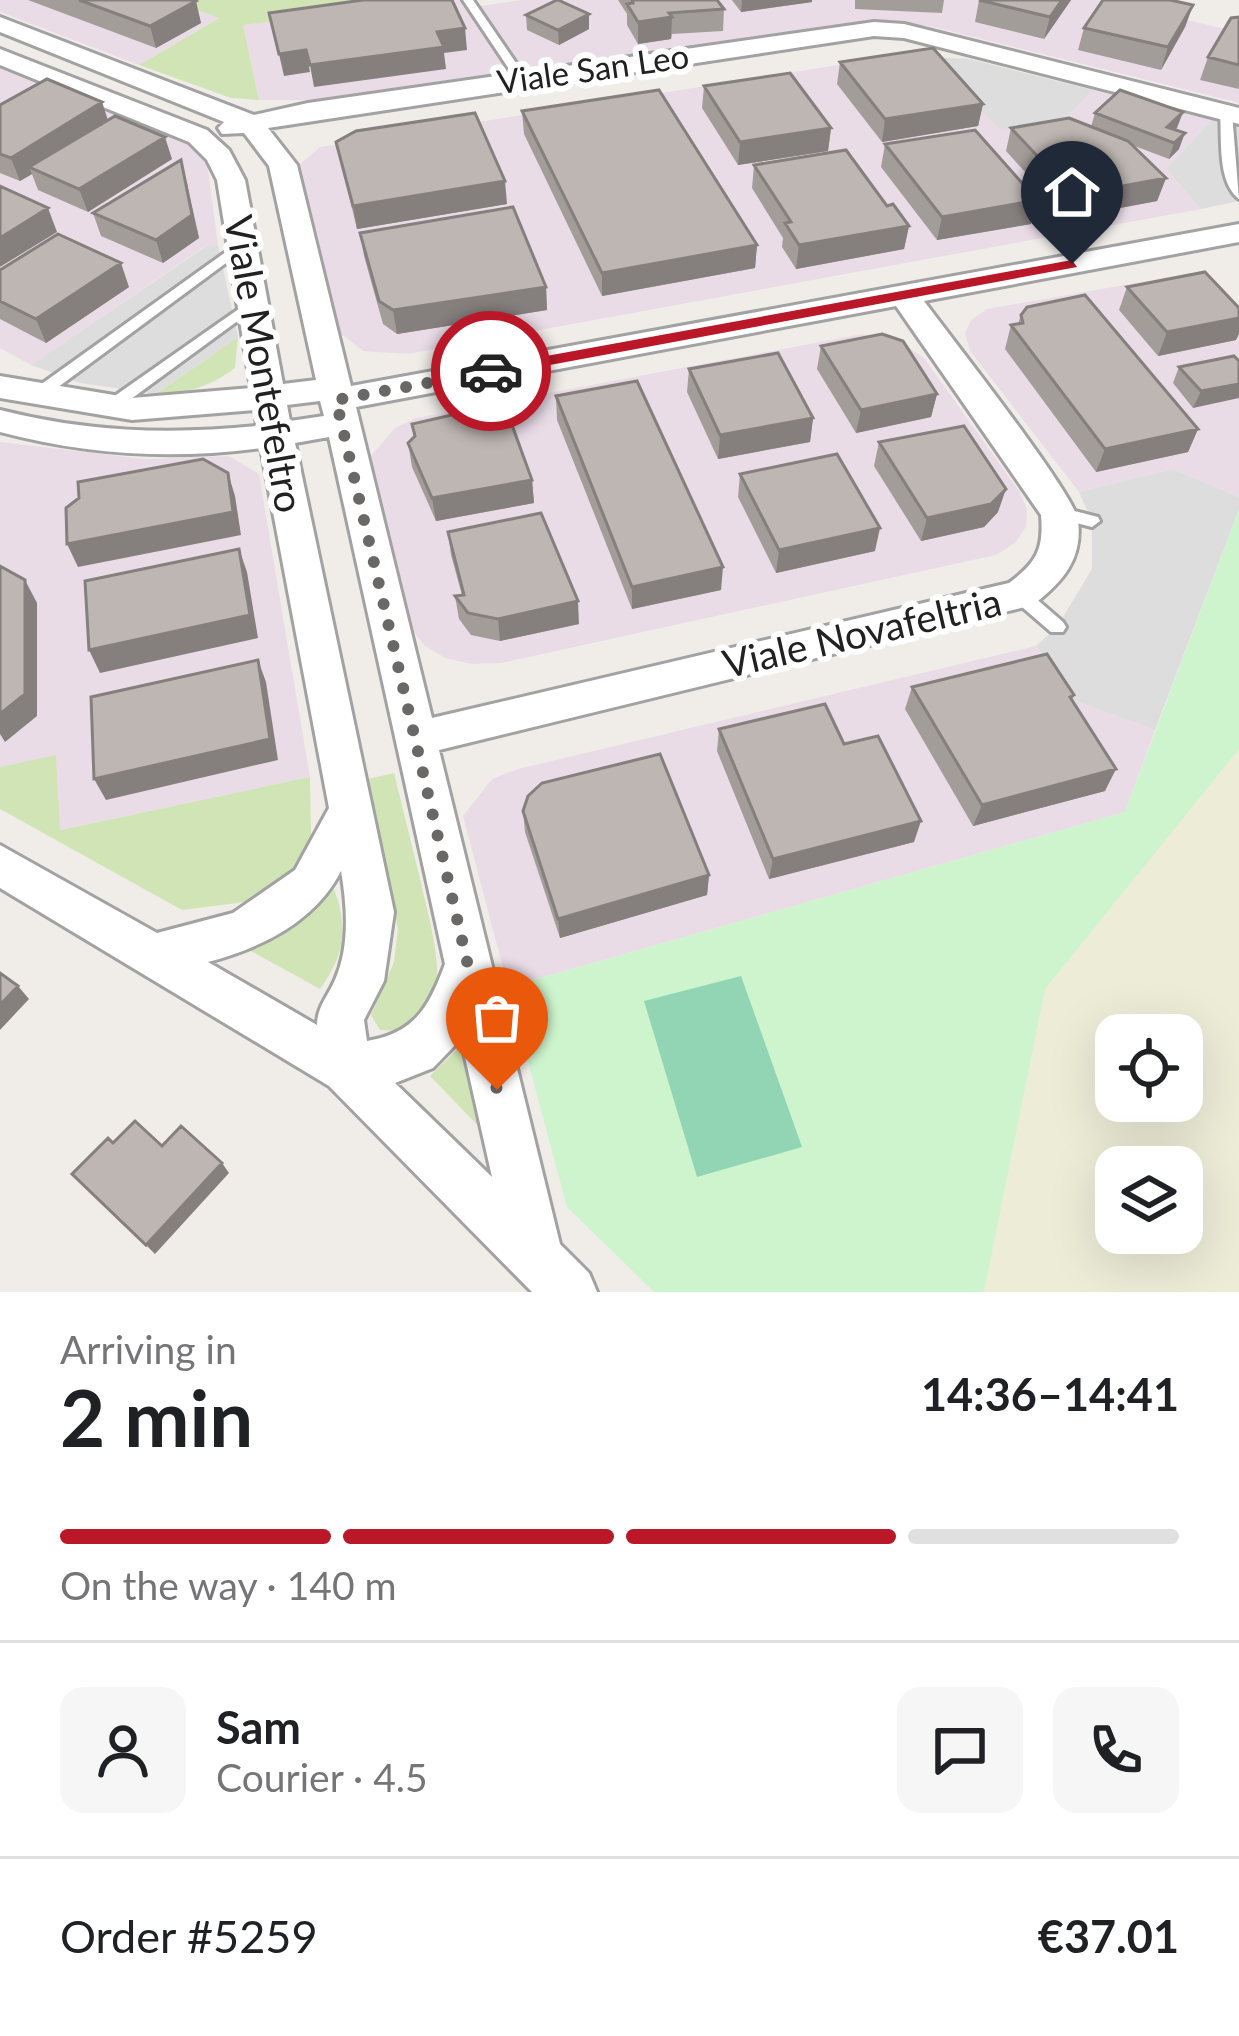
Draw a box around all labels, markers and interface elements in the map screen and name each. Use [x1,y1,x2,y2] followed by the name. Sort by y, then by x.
[494,35,691,101] street label: Viale San Leo
[1021,141,1123,264] pin
[1039,159,1105,225] icon: home
[216,212,314,516] street label: Viale Montefeltro
[431,311,551,431] courier
[458,338,524,404] icon: car
[718,578,1005,686] street label: Viale Novafeltria
[446,967,548,1090] pin
[464,985,530,1051] icon: bag
[1095,1014,1203,1254] map controls
[1095,1014,1203,1122] button: locate
[1095,1146,1203,1254] button: layers
[60,1326,237,1372] text: Arriving in
[921,1367,1179,1421] text: 14:36–14:41
[60,1370,253,1464] text: 2 min
[60,1562,397,1608] text: On the way · 140 m
[60,1687,186,1813] button: person
[897,1687,1023,1813] button: chat
[1053,1687,1179,1813] button: phone
[216,1700,301,1754] text: Sam
[216,1754,428,1800] text: Courier · 4.5
[60,1909,318,1963] text: Order #5259
[1038,1909,1179,1963] text: €37.01

